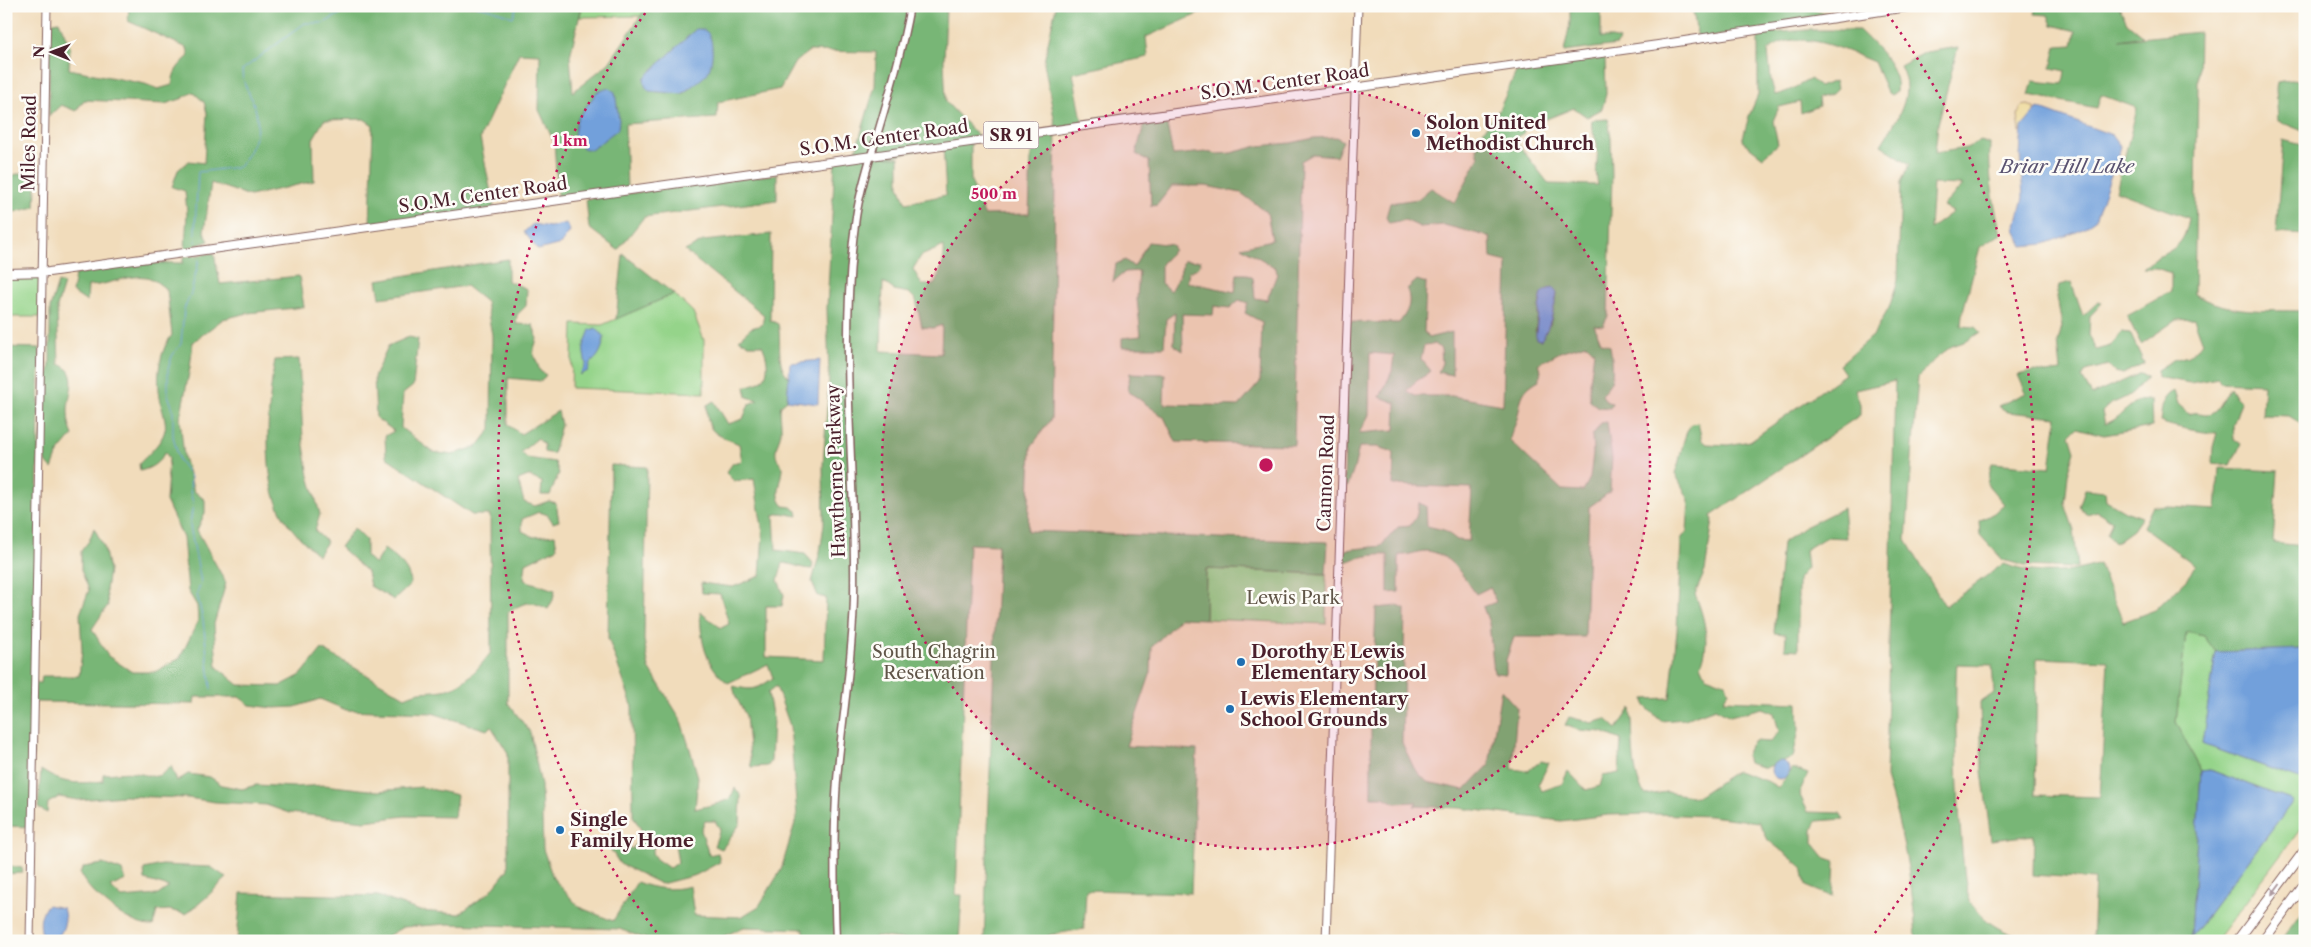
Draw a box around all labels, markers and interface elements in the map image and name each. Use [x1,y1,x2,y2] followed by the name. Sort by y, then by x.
[28,28,78,78] north arrow
[30,46,48,58] text: N
[1199,59,1371,105] street label: S.O.M. Center Road
[17,95,41,191] street label: Miles Road
[1426,112,1595,155] place label: Solon United Methodist Church
[798,115,970,161] street label: S.O.M. Center Road
[984,122,1038,148] road number: SR 91
[1410,127,1422,139] marker: Solon United Methodist Church
[552,131,588,150] text: 1 km
[1998,155,2135,178] water label: Briar Hill Lake
[397,172,569,218] street label: S.O.M. Center Road
[971,184,1017,203] text: 500 m
[822,383,850,558] street label: Hawthorne Parkway
[1313,414,1339,532] street label: Cannon Road
[1257,456,1275,474] centre of rings
[1246,587,1341,609] park label: Lewis Park
[872,641,996,684] park label: South Chagrin Reservation
[1251,641,1427,684] place label: Dorothy E Lewis Elementary School
[1235,656,1247,668] marker: Dorothy E Lewis Elementary School
[1240,688,1409,731] place label: Lewis Elementary School Grounds
[1224,703,1236,715] marker: Lewis Elementary School Grounds
[570,809,694,852] place label: Single Family Home
[554,824,566,836] marker: Single Family Home
[2270,882,2281,895] one-way arrow

